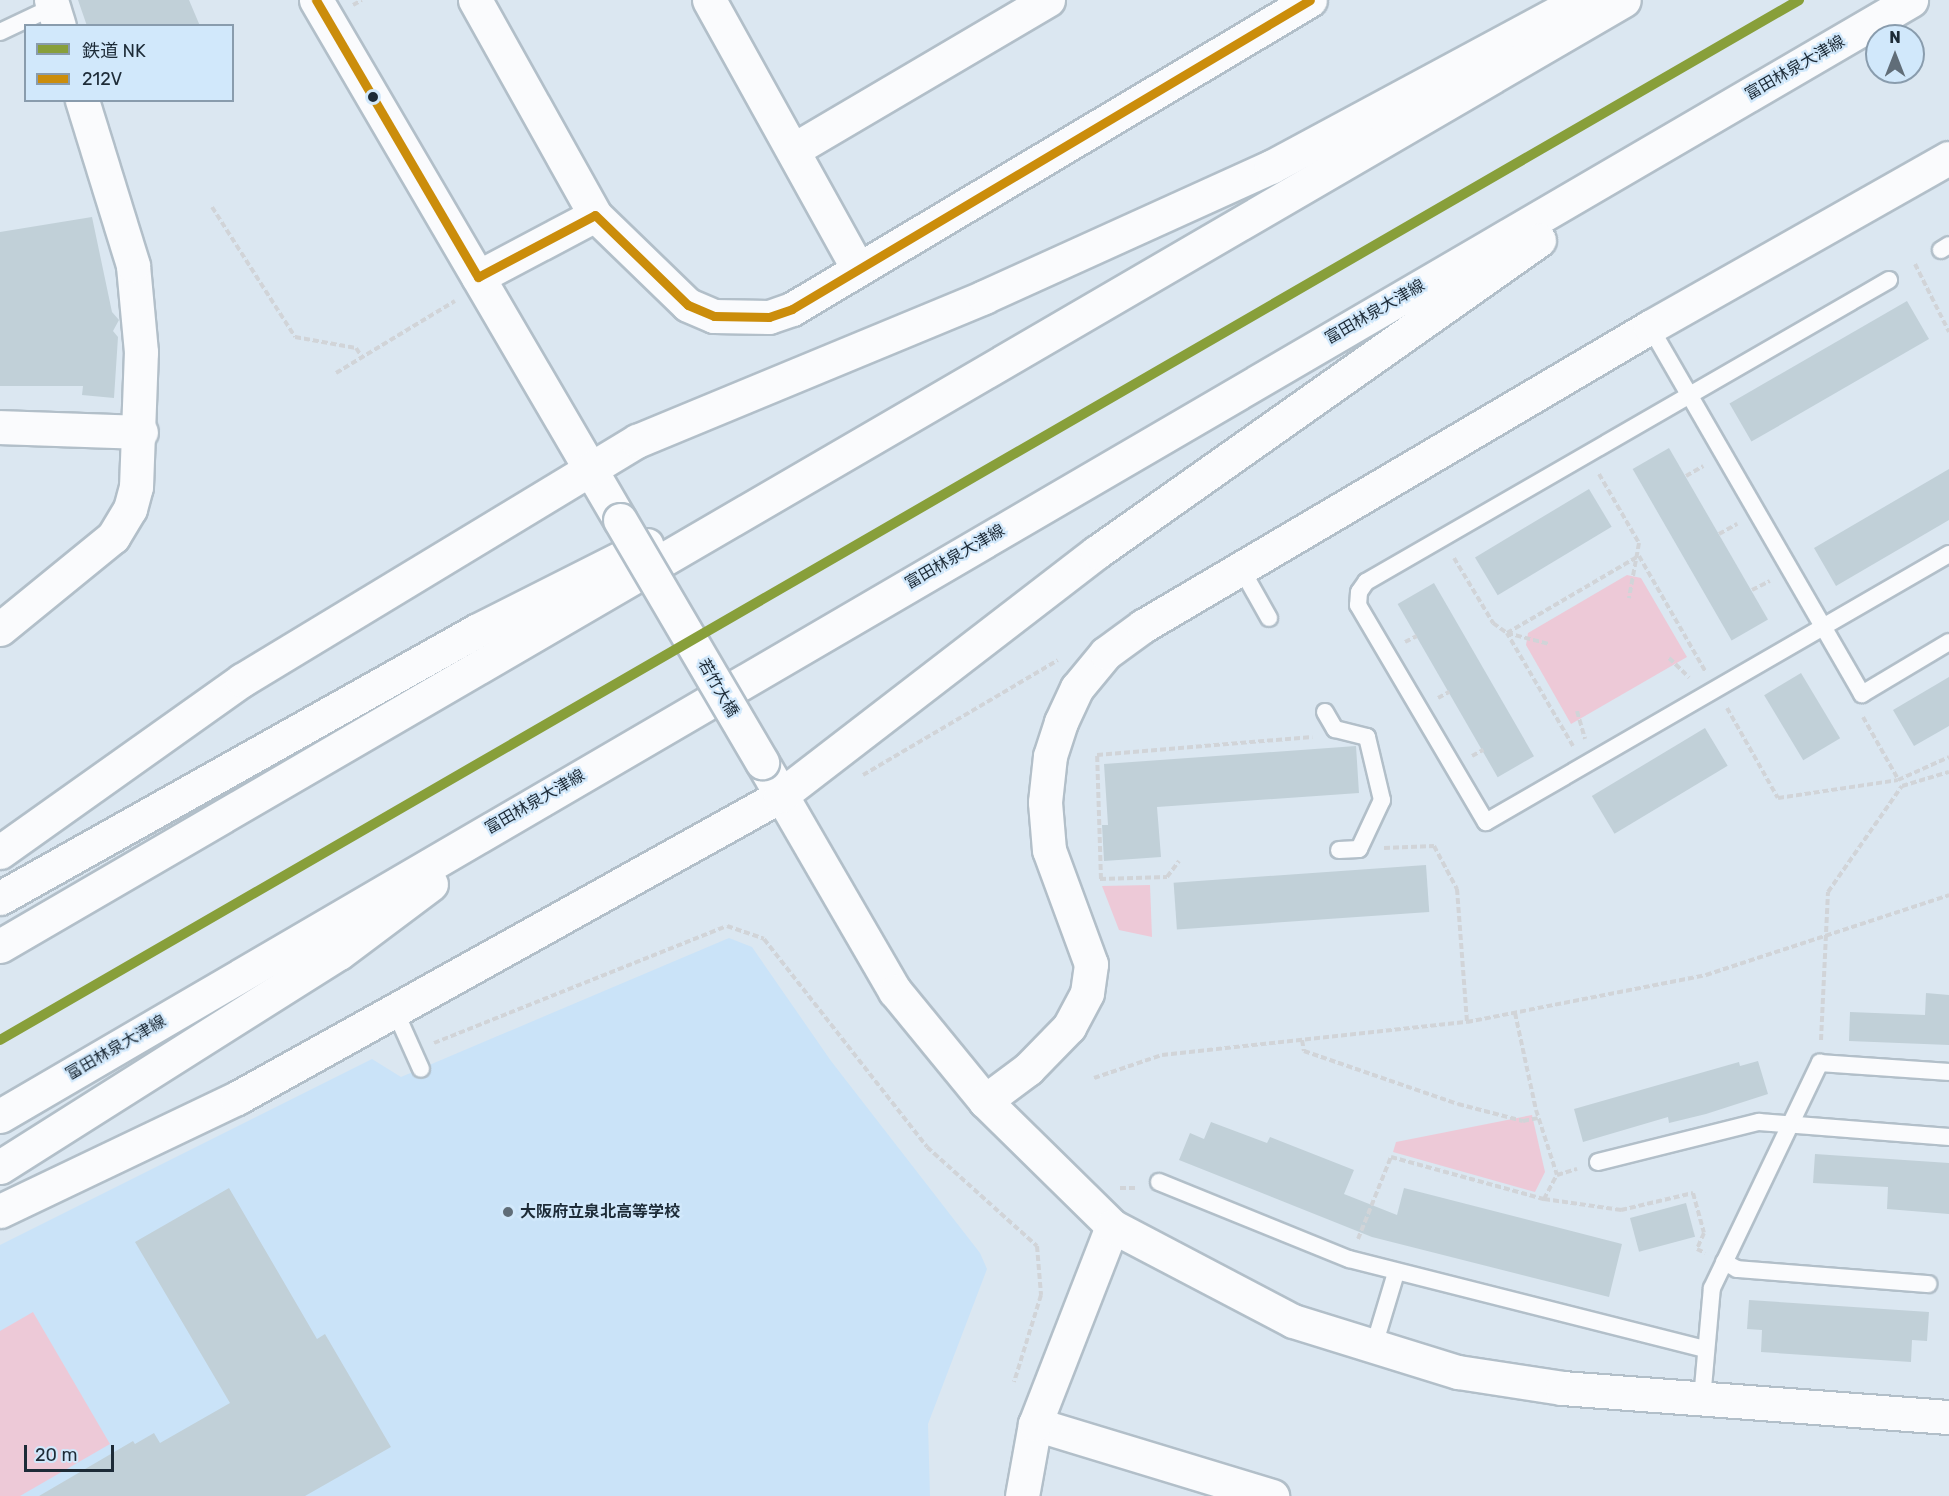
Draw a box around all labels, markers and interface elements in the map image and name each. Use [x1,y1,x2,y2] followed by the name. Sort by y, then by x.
[24,24,234,102] legend
[1865,24,1925,84] north arrow
[1889,28,1901,47] text: N
[1742,32,1848,104] street label: 富田林泉大津線
[82,40,146,62] text: 鉄道 NK
[82,68,122,90] text: 212V
[367,91,379,103] unlabelled marker
[1322,276,1428,348] street label: 富田林泉大津線
[902,521,1008,593] street label: 富田林泉大津線
[694,655,742,721] street label: 若竹大橋
[482,766,588,838] street label: 富田林泉大津線
[63,1012,169,1084] street label: 富田林泉大津線
[520,1202,680,1222] place label: 大阪府立泉北高等学校
[501,1205,515,1219] marker: 大阪府立泉北高等学校
[27,1433,117,1471] scale bar
[35,1444,77,1466] text: 20 m

